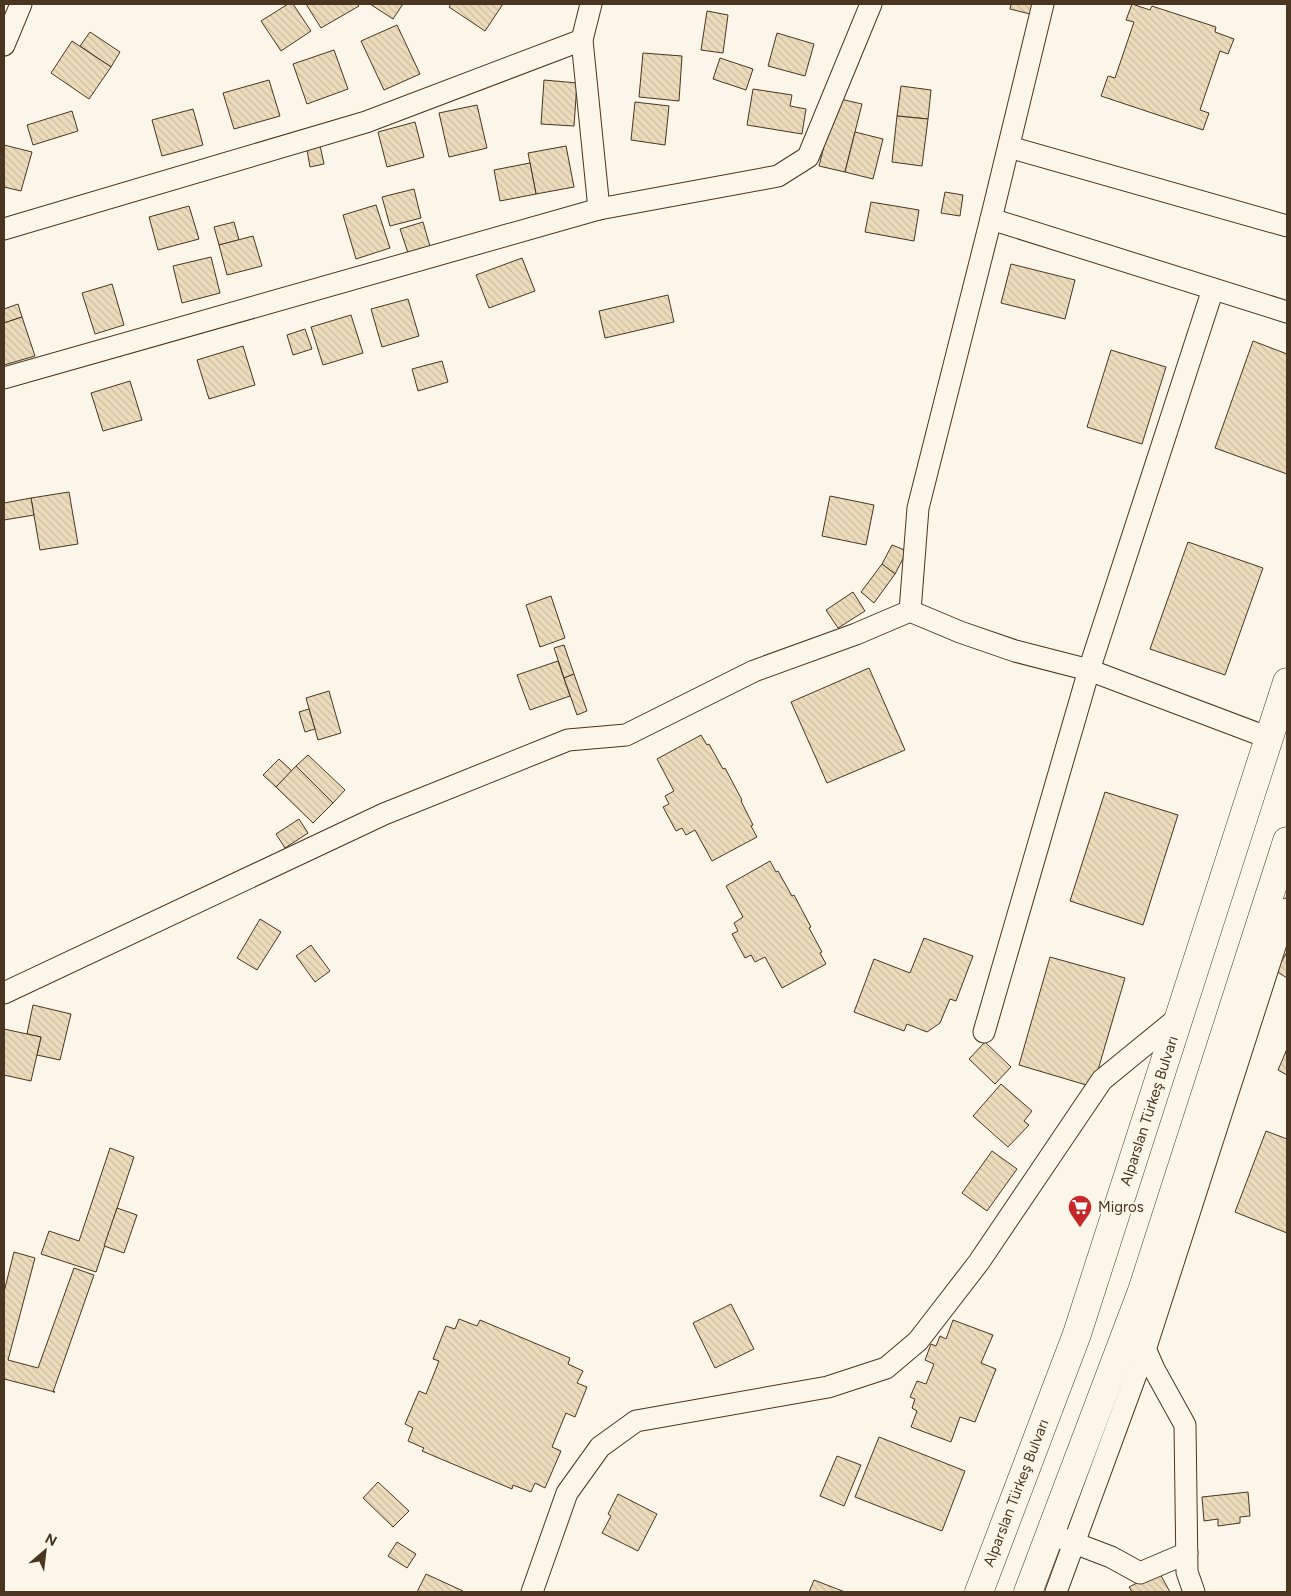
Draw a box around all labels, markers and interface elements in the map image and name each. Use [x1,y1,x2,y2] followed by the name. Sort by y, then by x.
[1116,1034,1182,1188] street label: Alparslan Türkeş Bulvarı
[1067,1194,1093,1228] supermarket icon: Migros
[1098,1198,1144,1216] place label: Migros
[980,1417,1052,1569] street label: Alparslan Türkeş Bulvarı
[20,1526,70,1576] north arrow
[42,1530,60,1550] text: N

